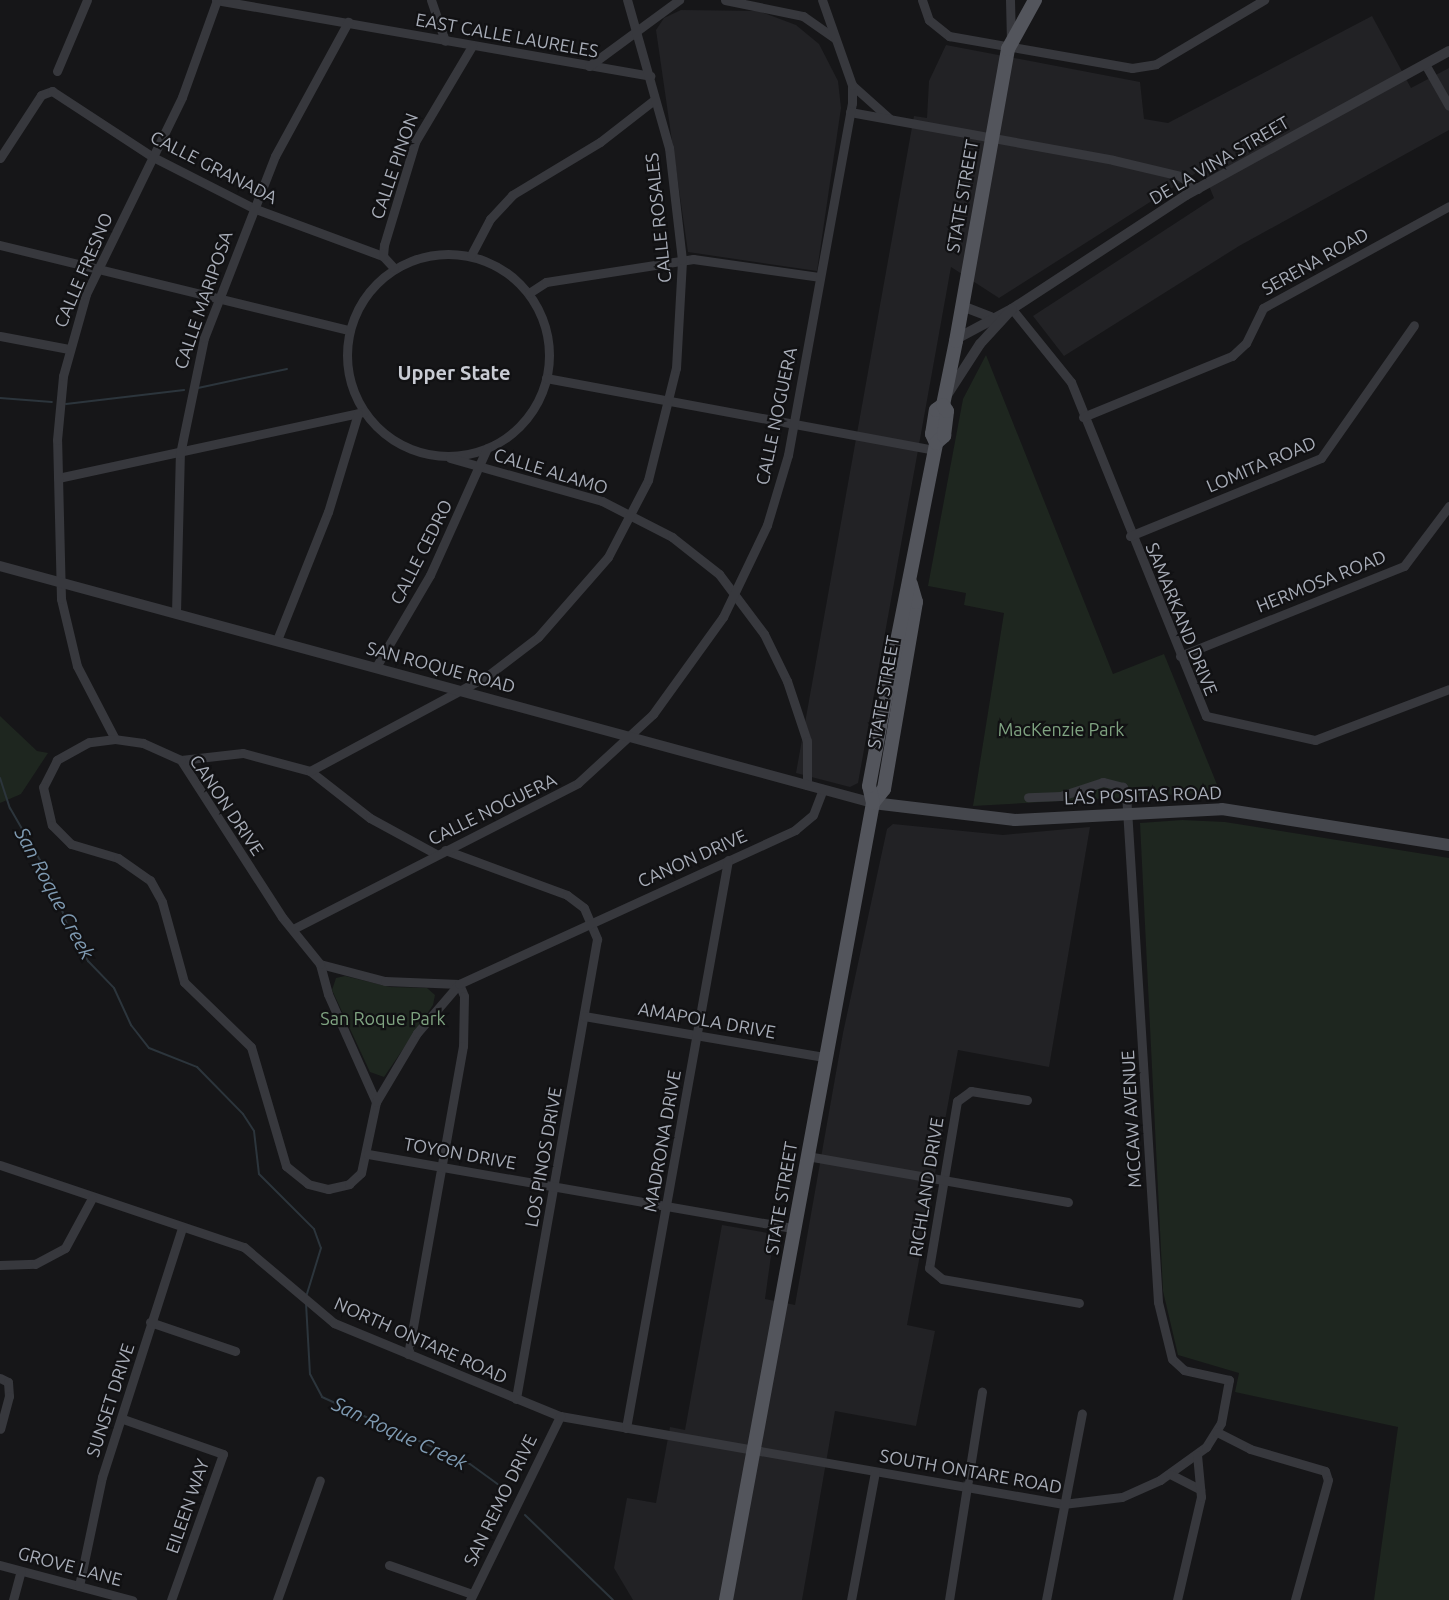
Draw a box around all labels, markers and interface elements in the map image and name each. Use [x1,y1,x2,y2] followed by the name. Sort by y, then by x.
[414,8,600,62] street label: EAST CALLE LAURELES
[366,110,422,222] street label: CALLE PINON
[1145,111,1293,209] street label: DE LA VINA STREET
[147,126,281,208] street label: CALLE GRANADA
[941,138,983,254] street label: STATE STREET
[640,152,676,284] street label: CALLE ROSALES
[49,209,117,331] street label: CALLE FRESNO
[1258,223,1372,299] street label: SERENA ROAD
[169,228,237,372] street label: CALLE MARIPOSA
[751,345,801,487] street label: CALLE NOGUERA
[398,360,510,384] district label: Upper State
[1203,431,1319,497] street label: LOMITA ROAD
[491,443,611,499] street label: CALLE ALAMO
[385,496,457,608] street label: CALLE CEDRO
[1142,540,1222,698] street label: SAMARKAND DRIVE
[1253,545,1389,617] street label: HERMOSA ROAD
[862,634,904,750] street label: STATE STREET
[364,637,518,697] street label: SAN ROQUE ROAD
[998,718,1124,740] park label: MacKenzie Park
[185,750,269,860] street label: CANON DRIVE
[424,769,560,849] street label: CALLE NOGUERA
[1064,781,1222,809] street label: LAS POSITAS ROAD
[10,823,100,963] water label: San Roque Creek
[634,824,750,892] street label: CANON DRIVE
[637,997,777,1043] street label: AMAPOLA DRIVE
[320,1007,446,1029] park label: San Roque Park
[1117,1050,1145,1188] street label: MCCAW AVENUE
[639,1068,685,1214] street label: MADRONA DRIVE
[520,1085,566,1229] street label: LOS PINOS DRIVE
[904,1116,948,1258] street label: RICHLAND DRIVE
[402,1132,518,1174] street label: TOYON DRIVE
[760,1140,802,1256] street label: STATE STREET
[331,1292,511,1388] street label: NORTH ONTARE ROAD
[81,1340,139,1460] street label: SUNSET DRIVE
[329,1391,471,1475] water label: San Roque Creek
[459,1431,541,1569] street label: SAN REMO DRIVE
[878,1444,1064,1498] street label: SOUTH ONTARE ROAD
[161,1456,213,1556] street label: EILEEN WAY
[16,1542,124,1590] street label: GROVE LANE

